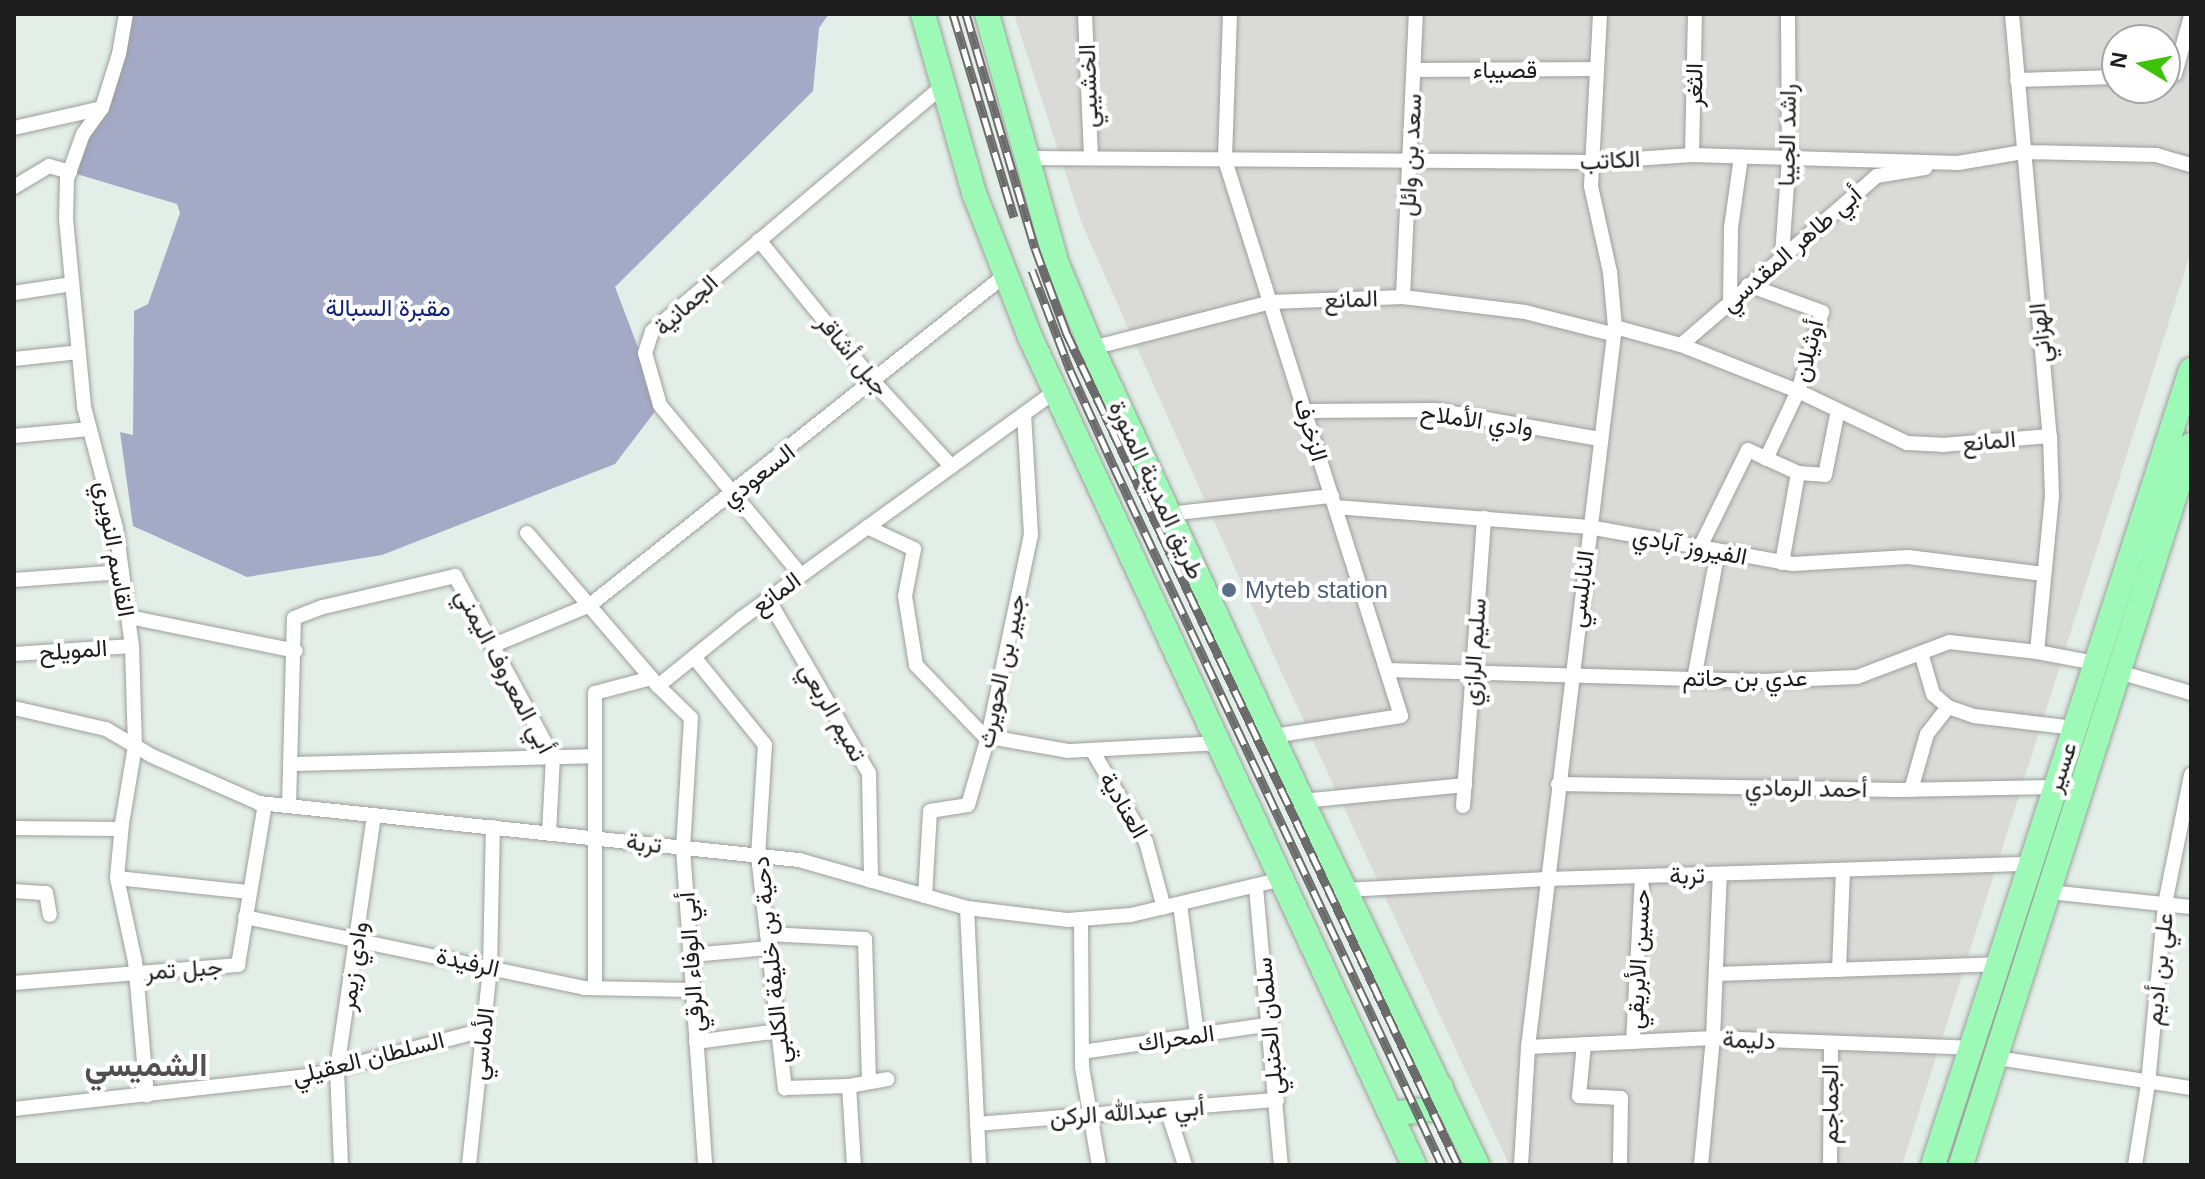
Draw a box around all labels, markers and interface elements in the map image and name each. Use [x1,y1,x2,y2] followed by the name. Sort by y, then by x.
[2101,24,2181,104] north arrow
[1072,44,1104,128] street label: الخشيبي
[2105,50,2133,70] text: N
[1473,56,1537,84] street label: قصيباء
[1679,63,1709,107] street label: الثغر
[1772,83,1802,187] street label: راشد الجيبا
[1392,93,1428,217] street label: سعد بن وائل
[1579,144,1641,176] street label: الكاتب
[1715,180,1867,318] street label: أبي طاهر المقدسي
[648,268,724,342] street label: الجمانية
[1324,284,1378,314] street label: المانع
[325,294,451,322] park label: مقبرة السبالة
[2023,302,2057,364] street label: الهزاني
[810,308,896,402] street label: جبل أشاقر
[1786,317,1830,385] street label: أوثيلان
[1288,395,1334,465] street label: الزخرف
[1103,396,1211,584] street label: طريق المدينة المنورة
[1419,398,1535,442] street label: وادي الأملاح
[1961,424,2017,458] street label: المانع
[715,437,801,513] street label: السعودي
[89,479,141,619] street label: القاسم النويري
[1630,521,1750,571] street label: الفيروز آبادي
[1562,549,1600,629] street label: النابلسي
[746,566,806,620] street label: المانع
[1245,576,1388,604] place label: Myteb station
[1220,581,1238,599] marker: Myteb station
[449,584,561,758] street label: أبي المعروف اليمني
[971,591,1031,751] street label: جبير بن الحويرث
[1456,597,1492,707] street label: سليم الرازي
[38,633,108,667] street label: المويلح
[793,657,873,767] street label: تميم الربعي
[1683,664,1807,692] street label: عدي بن حاتم
[2039,738,2083,796] street label: عسير
[1094,767,1154,843] street label: العنادية
[1745,773,1867,803] street label: أحمد الرمادي
[625,827,663,859] street label: تربة
[746,855,796,1065] street label: دحية بن خليفة الكلبي
[1669,860,1705,890] street label: تربة
[1620,888,1656,1030] street label: حسين الأبريقي
[672,891,710,1033] street label: أبي الوفاء الرقي
[2139,911,2179,1027] street label: علي بن أديم
[332,919,374,1013] street label: وادي زيمر
[434,941,502,983] street label: الرفيدة
[144,952,224,986] street label: جبل تمر
[1249,956,1289,1096] street label: سلمان الحنبلي
[464,1006,500,1082] street label: الأماسي
[1136,1018,1216,1058] street label: المحراك
[289,1025,447,1091] street label: السلطان العقيلي
[1722,1025,1776,1055] street label: دليمة
[85,1046,207,1084] district label: الشميسي
[1816,1064,1844,1144] street label: الجماجم
[1049,1092,1205,1132] street label: أبي عبدالله الركن

